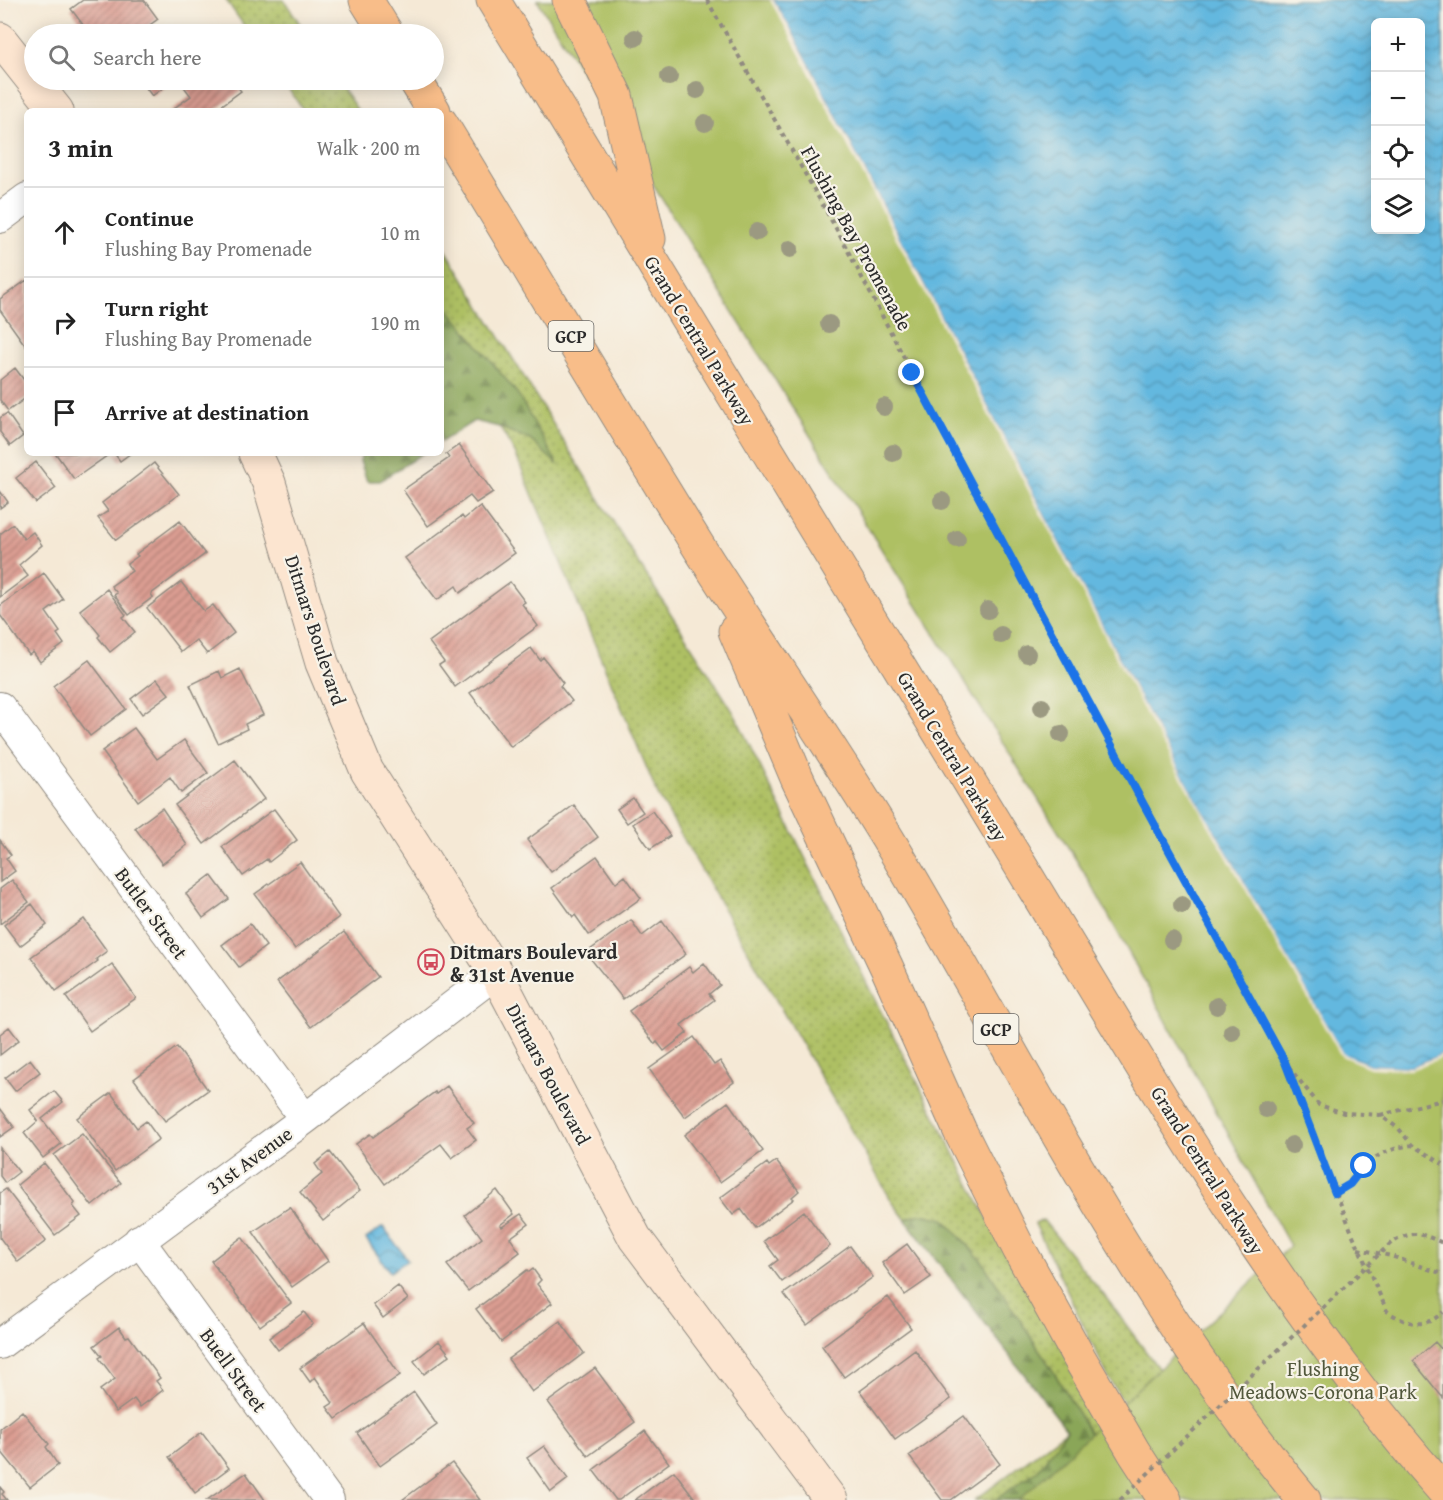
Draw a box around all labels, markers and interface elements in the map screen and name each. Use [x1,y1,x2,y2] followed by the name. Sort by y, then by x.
[1371,18,1425,234] map controls
[1371,18,1425,72] button: +
[24,24,444,90] search box
[45,41,78,74] icon: search
[93,41,202,73] text: Search here
[1371,72,1425,126] button: −
[1371,126,1425,180] button: locate
[48,128,113,167] text: 3 min
[317,133,420,162] text: Walk · 200 m
[794,140,920,336] street label: Flushing Bay Promenade
[1371,180,1425,234] button: layers
[105,202,194,234] text: Continue
[48,216,81,249] icon: ahead
[380,218,420,247] text: 10 m
[105,234,312,263] text: Flushing Bay Promenade
[638,250,762,430] street label: Grand Central Parkway
[105,292,208,324] text: Turn right
[48,306,81,339] icon: right
[370,308,420,337] text: 190 m
[548,321,594,351] road number: GCP
[105,324,312,353] text: Flushing Bay Promenade
[898,359,924,385] route end
[48,396,81,429] icon: arrive
[105,396,309,428] text: Arrive at destination
[278,551,354,709] street label: Ditmars Boulevard
[891,666,1015,846] street label: Grand Central Parkway
[109,861,195,965] street label: Butler Street
[450,937,618,989] place label: Ditmars Boulevard & 31st Avenue
[416,947,446,977] bus stop icon: Ditmars Boulevard & 31st Avenue
[500,998,599,1150] street label: Ditmars Boulevard
[974,1014,1018,1044] road number: GCP
[1144,1080,1272,1260] street label: Grand Central Parkway
[200,1119,298,1201] street label: 31st Avenue
[1350,1152,1376,1178] route start
[194,1322,274,1418] street label: Buell Street
[1229,1354,1418,1406] park label: Flushing Meadows-Corona Park

